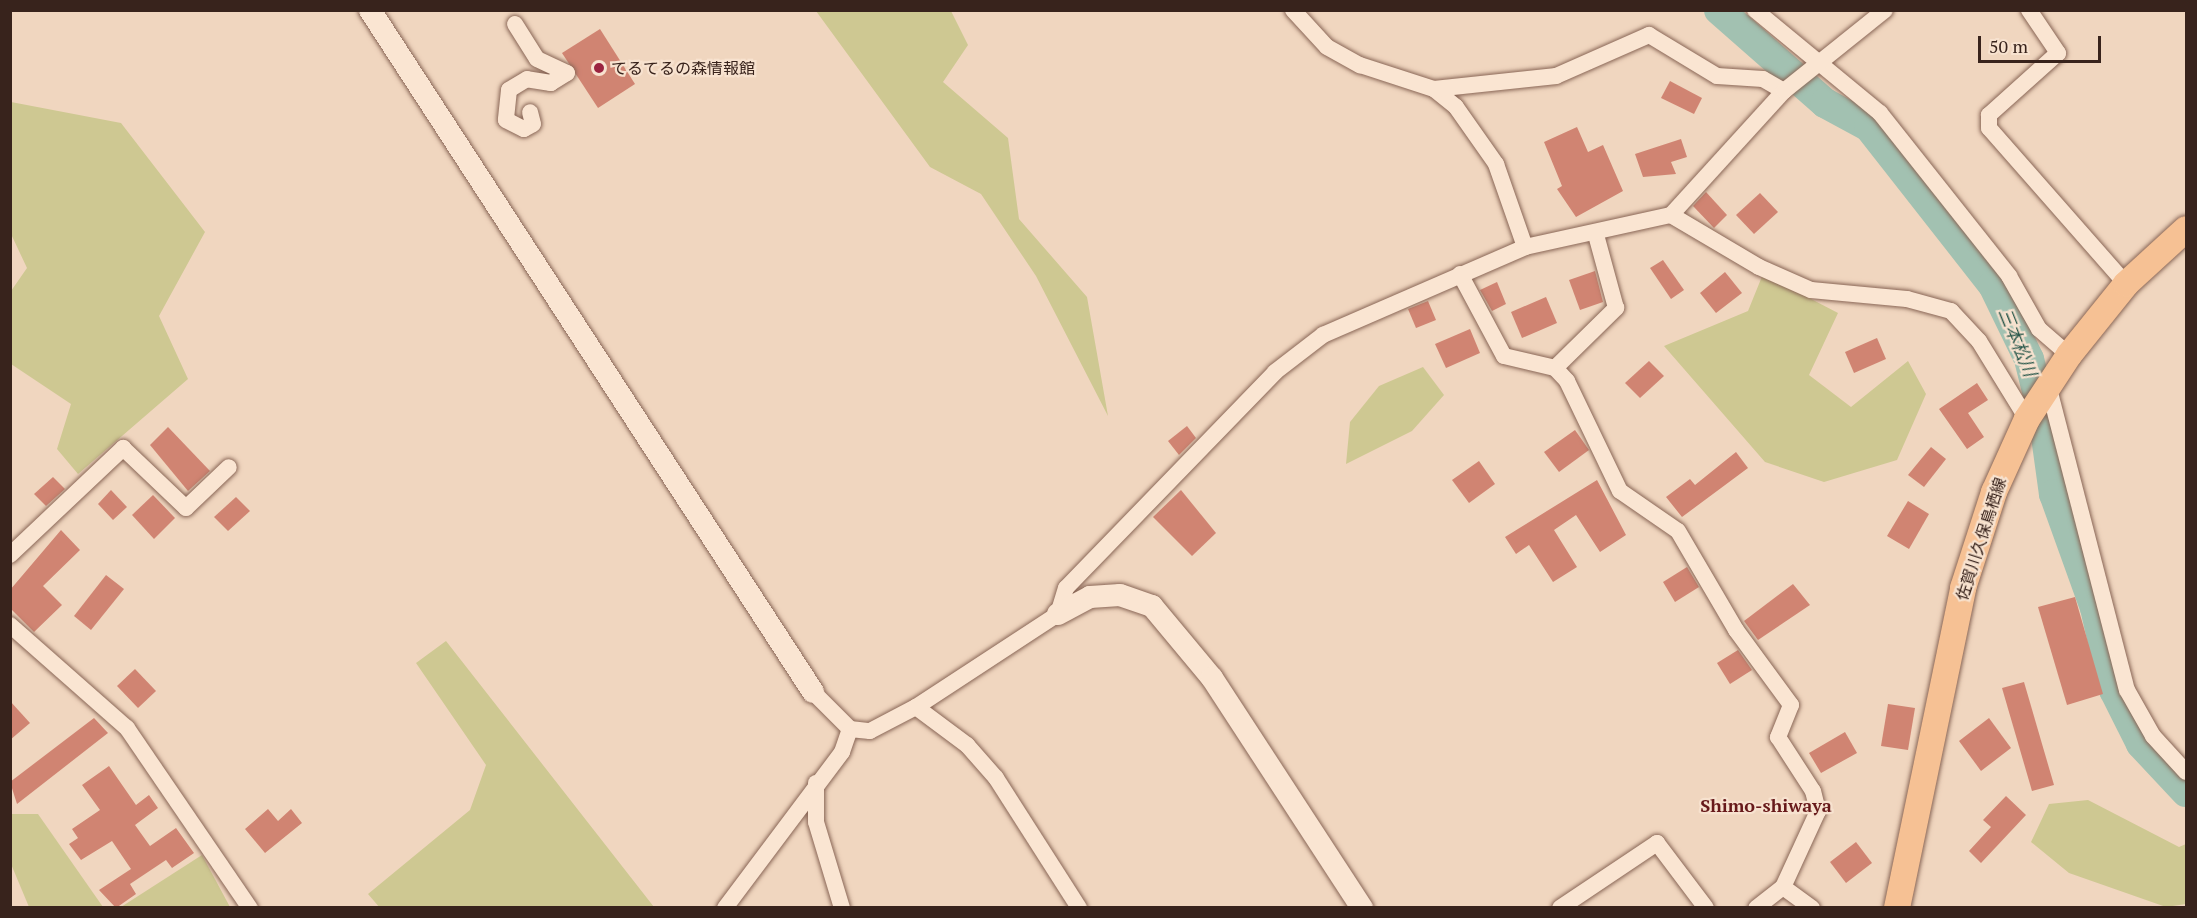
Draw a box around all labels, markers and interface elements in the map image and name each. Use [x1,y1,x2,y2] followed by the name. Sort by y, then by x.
[1981,24,2104,62] scale bar
[1989,34,2028,58] text: 50 m
[611,58,755,78] place label: てるてるの森情報館
[592,61,606,75] marker: てるてるの森情報館
[1995,305,2041,379] water label: 三本松川
[1952,475,2010,603] street label: 佐賀川久保鳥栖線
[1700,794,1832,816] district label: Shimo-shiwaya

